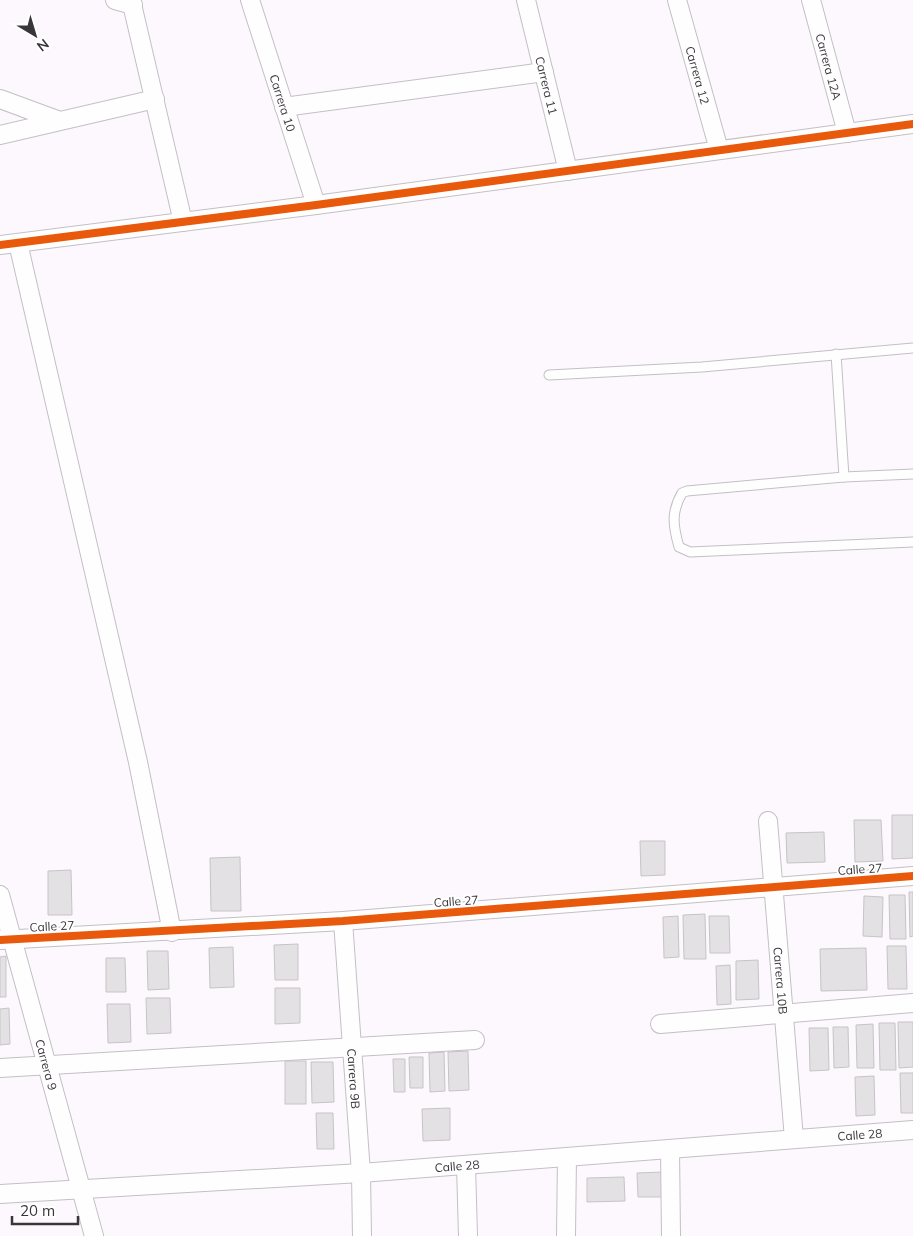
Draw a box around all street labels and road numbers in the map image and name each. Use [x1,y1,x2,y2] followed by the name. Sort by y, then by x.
[813,32,845,102] street label: Carrera 12A
[683,44,713,106] street label: Carrera 12
[533,55,561,116] street label: Carrera 11
[267,72,299,133] street label: Carrera 10
[837,860,883,878] street label: Calle 27
[433,892,479,910] street label: Calle 27
[29,917,75,935] street label: Calle 27
[771,946,791,1015] street label: Carrera 10B
[33,1038,61,1092] street label: Carrera 9
[345,1048,364,1109] street label: Carrera 9B
[837,1125,883,1143] street label: Calle 28
[434,1156,480,1175] street label: Calle 28

